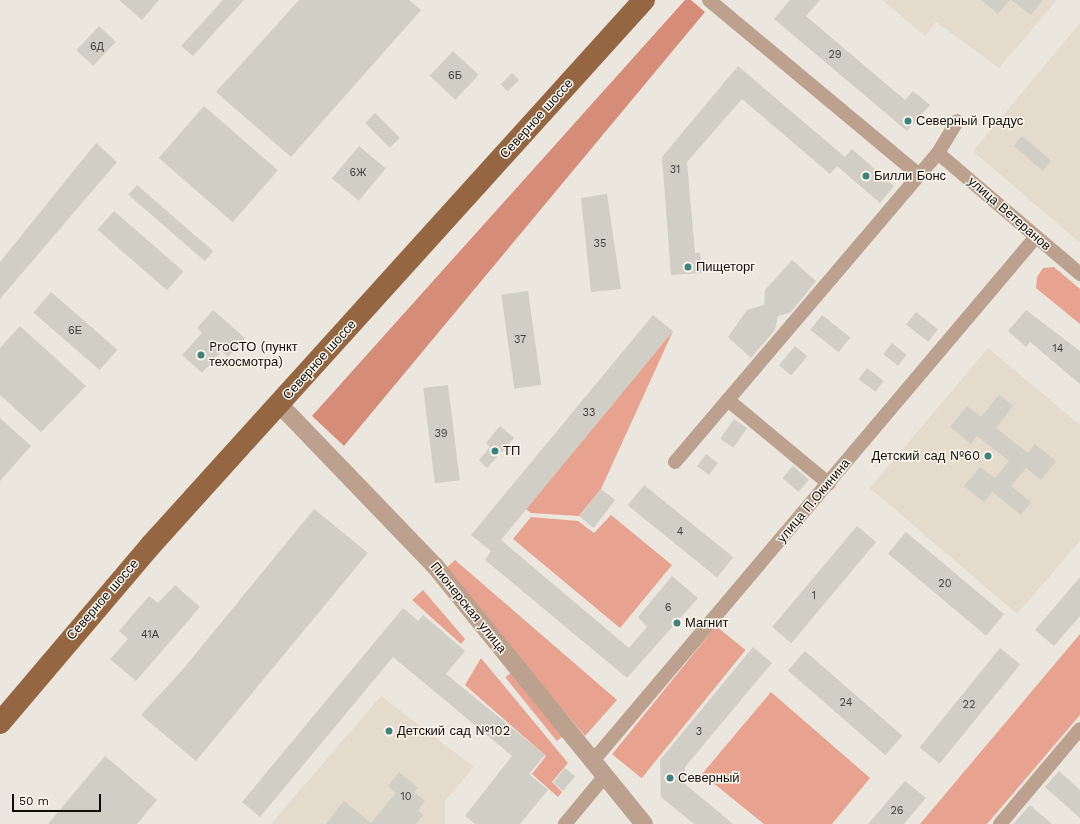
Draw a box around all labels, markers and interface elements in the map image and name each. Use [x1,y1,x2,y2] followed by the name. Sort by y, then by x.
[90,40,104,54] house number: 6Д
[828,48,842,62] house number: 29
[448,69,462,83] house number: 6Б
[497,76,577,162] street label: Северное шоссе
[916,113,1023,129] place label: Северный Градус
[903,116,913,126] marker: Северный Градус
[670,163,680,177] house number: 31
[350,166,366,180] house number: 6Ж
[874,168,946,184] place label: Билли Бонс
[861,171,871,181] marker: Билли Бонс
[964,174,1054,254] street label: улица Ветеранов
[594,237,606,251] house number: 35
[696,259,755,275] place label: Пищеторг
[683,262,693,272] marker: Пищеторг
[280,317,360,403] street label: Северное шоссе
[68,324,82,338] house number: 6Е
[514,333,526,347] house number: 37
[209,340,298,371] place label: ProСТО (пункт техосмотра)
[1052,342,1064,356] house number: 14
[196,350,206,360] marker: ProСТО (пункт техосмотра)
[583,406,595,420] house number: 33
[434,427,448,441] house number: 39
[503,443,520,459] place label: ТП
[490,446,500,456] marker: ТП
[871,448,980,464] place label: Детский сад №60
[983,451,993,461] marker: Детский сад №60
[774,456,854,546] street label: улица П.Окинина
[677,525,683,539] house number: 4
[64,556,142,644] street label: Северное шоссе
[427,559,509,657] street label: Пионерская улица
[938,577,952,591] house number: 20
[812,589,816,603] house number: 1
[665,601,671,615] house number: 6
[685,615,728,631] place label: Магнит
[672,618,682,628] marker: Магнит
[141,628,159,642] house number: 41А
[840,696,852,710] house number: 24
[963,698,975,712] house number: 22
[397,723,510,739] place label: Детский сад №102
[696,725,702,739] house number: 3
[384,726,394,736] marker: Детский сад №102
[678,770,740,786] place label: Северный
[665,773,675,783] marker: Северный
[14,786,103,812] scale bar
[400,790,412,804] house number: 10
[19,794,49,808] text: 50 m
[890,804,904,818] house number: 26

